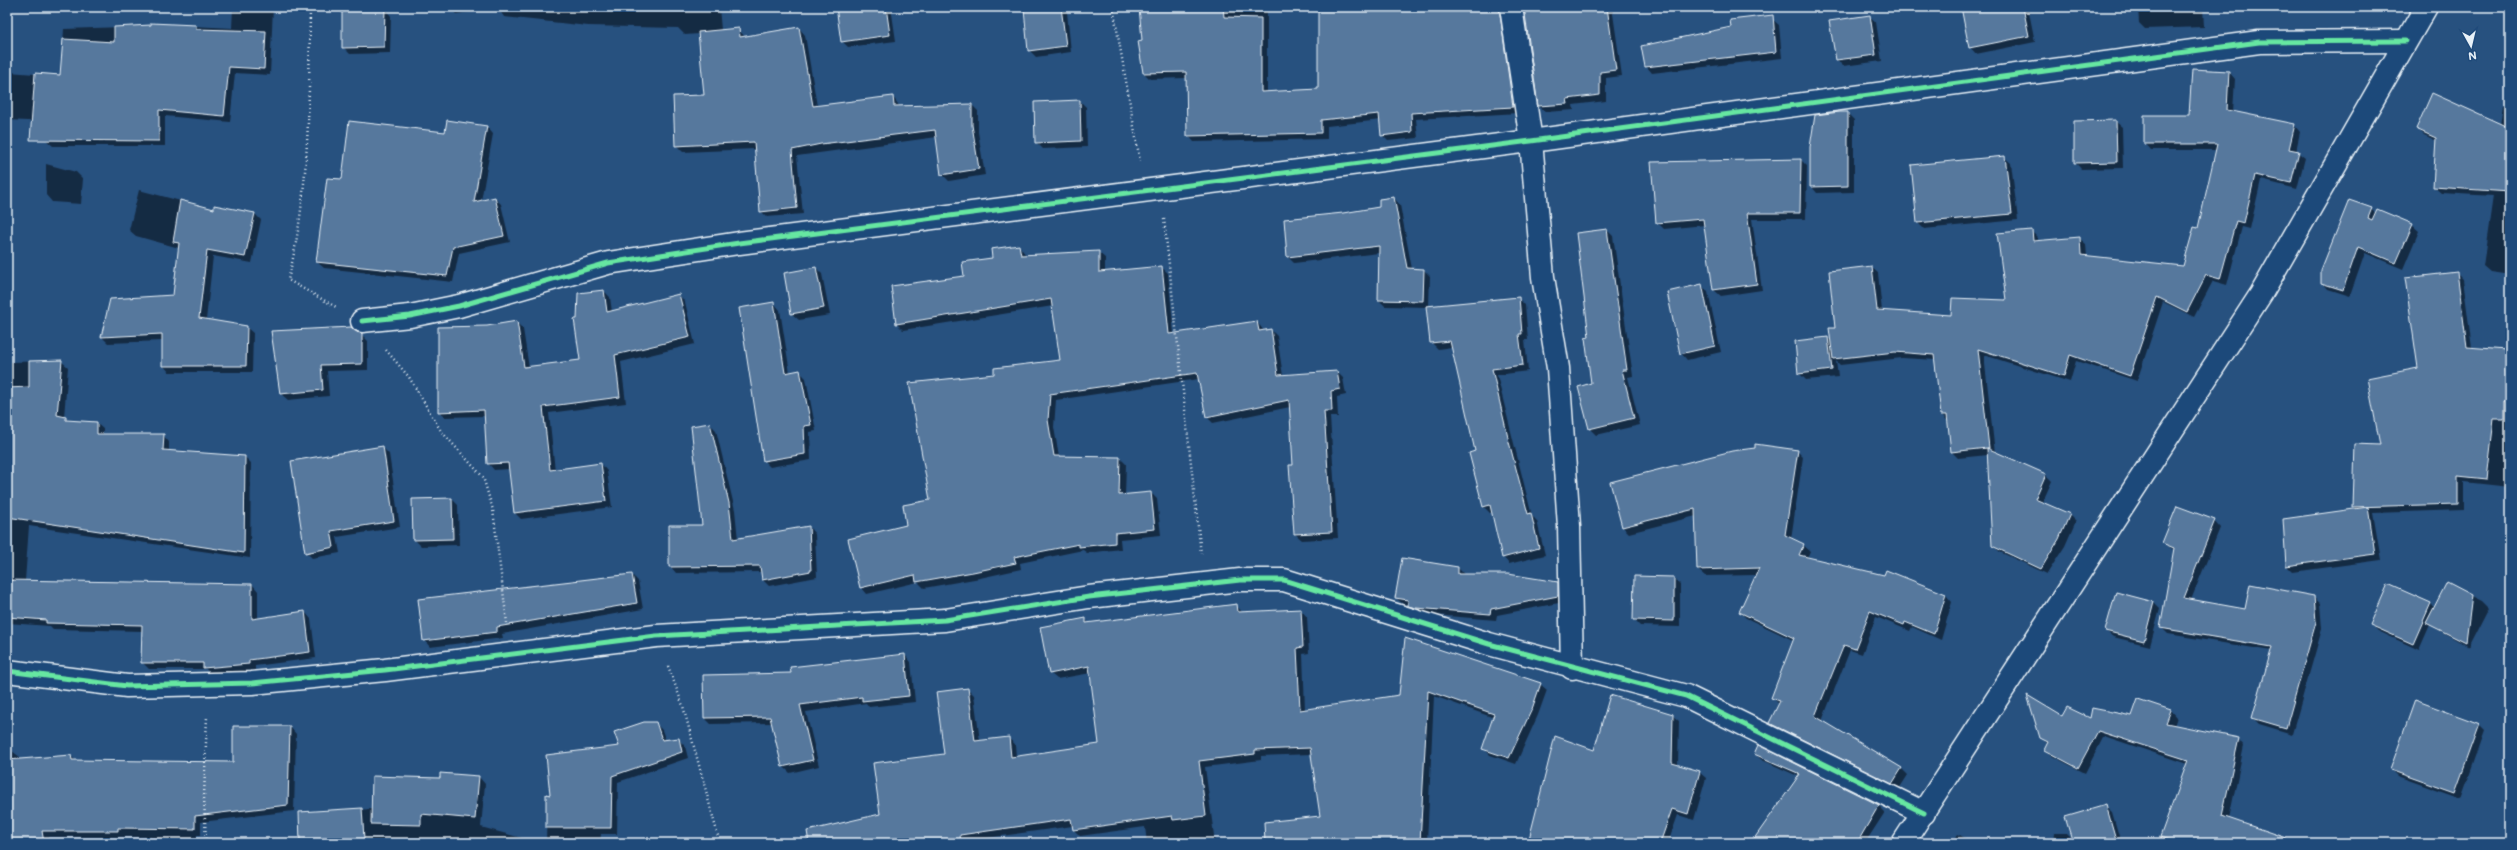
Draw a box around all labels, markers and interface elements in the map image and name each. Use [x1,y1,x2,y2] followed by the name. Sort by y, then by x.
[2451,26,2491,66] north arrow
[2467,48,2478,64] text: N

